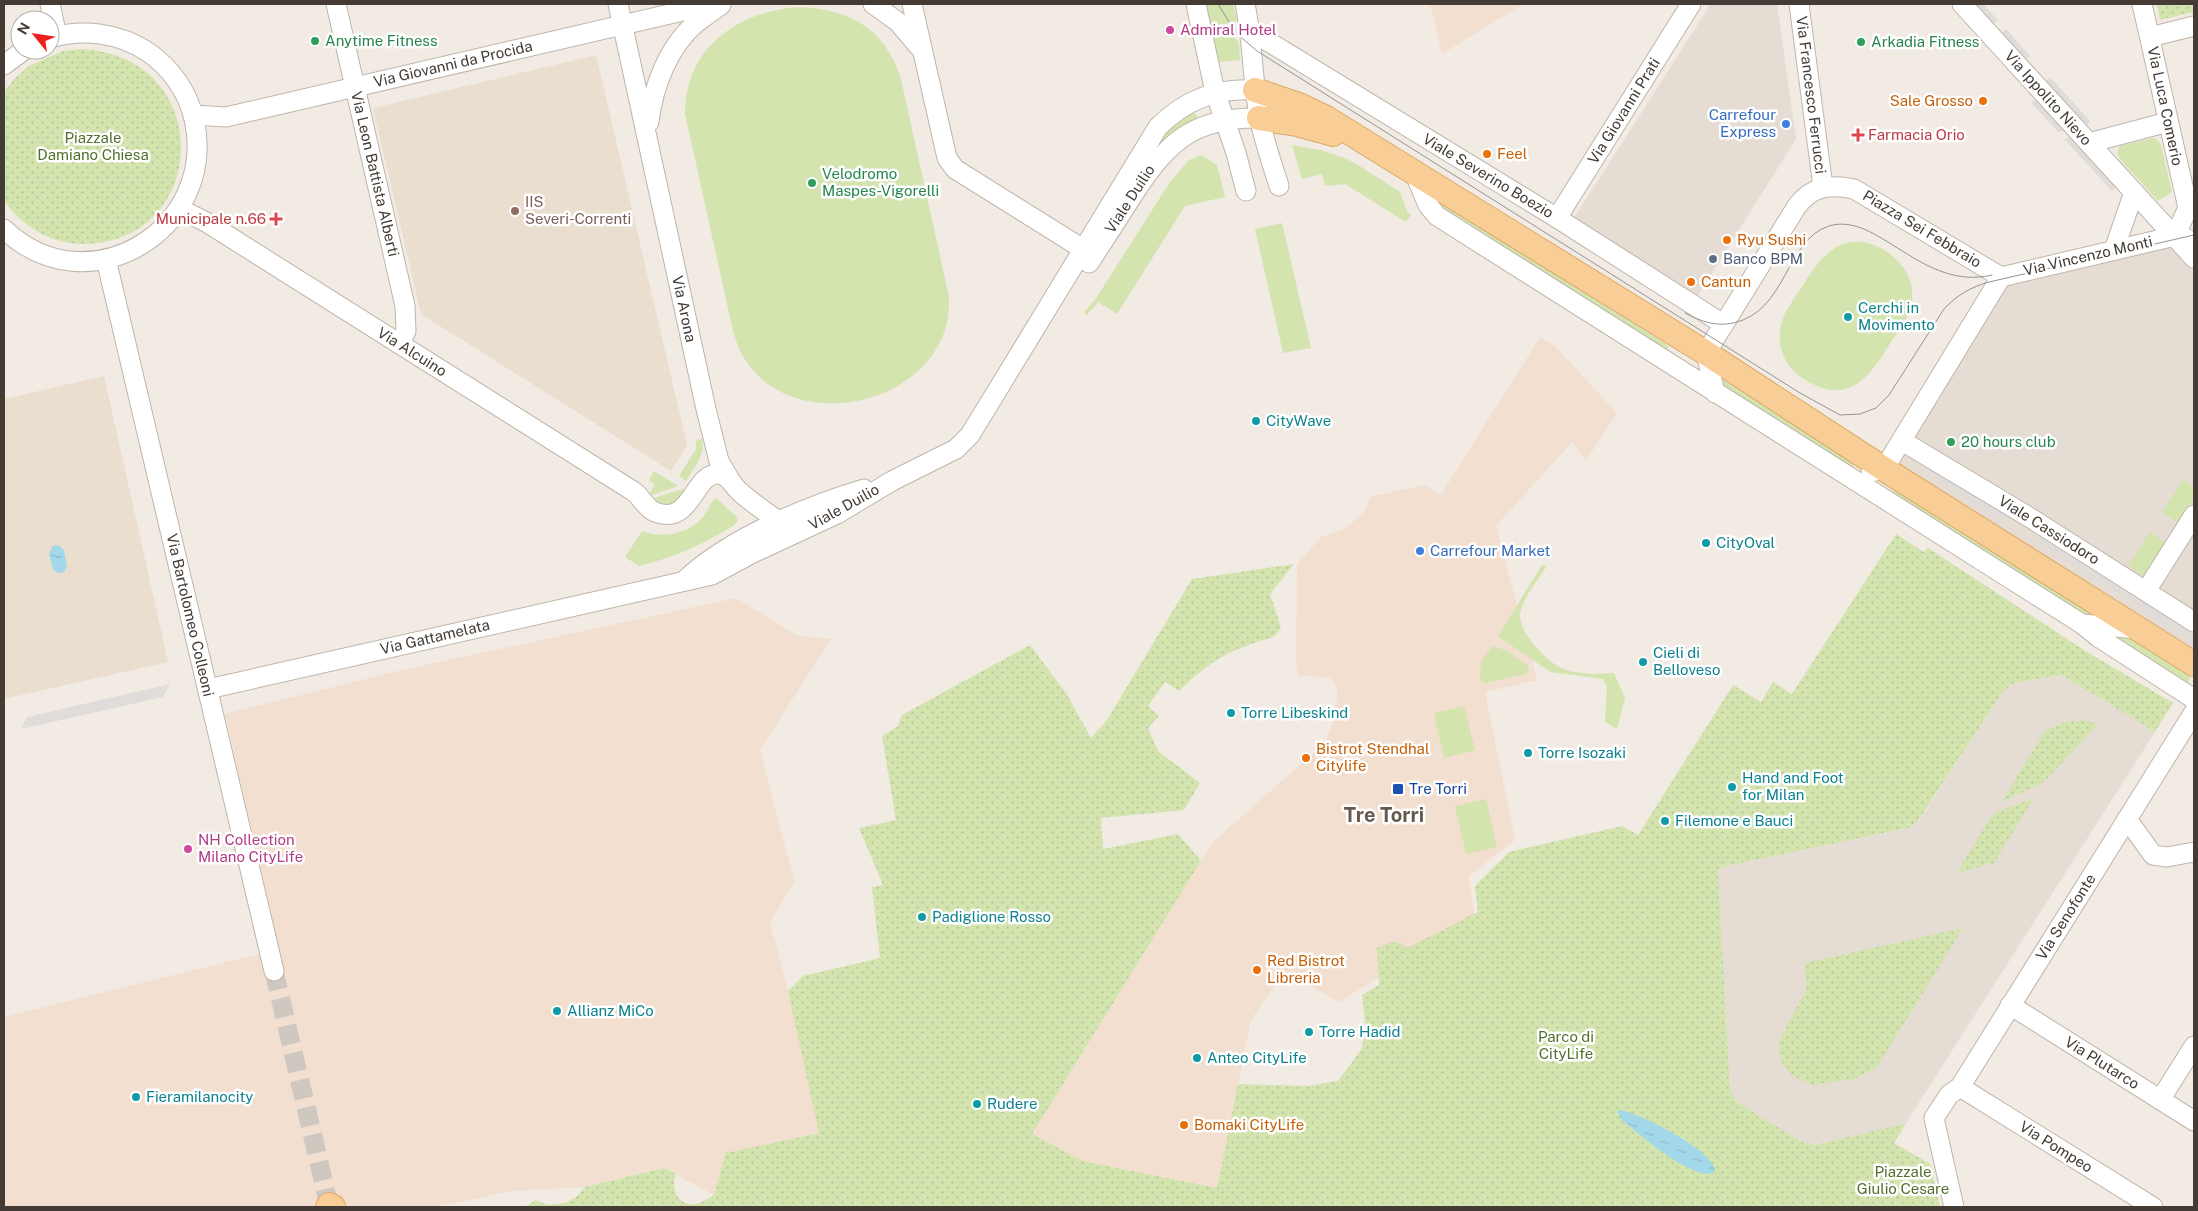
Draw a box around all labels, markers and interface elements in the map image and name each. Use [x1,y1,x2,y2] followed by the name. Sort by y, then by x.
[10,10,60,60] north arrow
[1793,15,1830,175] street label: Via Francesco Ferrucci
[14,20,33,37] text: N
[1180,21,1277,38] place label: Admiral Hotel
[1164,24,1176,36] marker: Admiral Hotel
[325,32,438,49] place label: Anytime Fitness
[1871,33,1979,50] place label: Arkadia Fitness
[309,35,321,47] marker: Anytime Fitness
[1855,36,1867,48] marker: Arkadia Fitness
[372,37,534,90] street label: Via Giovanni da Procida
[2145,45,2186,167] street label: Via Luca Comerio
[2001,47,2095,148] street label: Via Ippolito Nievo
[1584,55,1663,167] street label: Via Giovanni Prati
[348,90,403,258] street label: Via Leon Battista Alberti
[1890,92,1973,109] place label: Sale Grosso
[1977,95,1989,107] marker: Sale Grosso
[1709,106,1776,140] place label: Carrefour Express
[1780,118,1792,130] marker: Carrefour Express
[1868,126,1965,143] place label: Farmacia Orio
[37,129,149,163] park label: Piazzale Damiano Chiesa
[1852,129,1864,141] marker: Farmacia Orio
[1420,130,1557,221] street label: Viale Severino Boezio
[1497,145,1527,162] place label: Feel
[1481,148,1493,160] marker: Feel
[1101,161,1158,236] street label: Viale Duilio
[822,165,939,199] place label: Velodromo Maspes-Vigorelli
[806,177,818,189] marker: Velodromo Maspes-Vigorelli
[1860,186,1985,271] street label: Piazza Sei Febbraio
[525,193,631,227] place label: IIS Severi-Correnti
[509,205,521,217] marker: IIS Severi-Correnti
[156,210,266,227] place label: Municipale n.66
[270,213,282,225] marker: Municipale n.66
[1737,231,1806,248] place label: Ryu Sushi
[2022,232,2154,279] street label: Via Vincenzo Monti
[1721,234,1733,246] marker: Ryu Sushi
[1723,250,1803,267] place label: Banco BPM
[1707,253,1719,265] marker: Banco BPM
[1701,273,1751,290] place label: Cantun
[669,274,700,344] street label: Via Arona
[1685,276,1697,288] marker: Cantun
[1858,299,1935,333] place label: Cerchi in Movimento
[1842,311,1854,323] marker: Cerchi in Movimento
[374,324,450,380] street label: Via Alcuino
[1266,412,1331,429] place label: CityWave
[1250,415,1262,427] marker: CityWave
[1961,433,2056,450] place label: 20 hours club
[1945,436,1957,448] marker: 20 hours club
[806,480,882,533] street label: Viale Duilio
[1996,492,2103,567] street label: Viale Cassiodoro
[163,532,218,698] street label: Via Bartolomeo Colleoni
[1716,534,1775,551] place label: CityOval
[1700,537,1712,549] marker: CityOval
[1430,542,1551,559] place label: Carrefour Market
[1414,545,1426,557] marker: Carrefour Market
[378,616,491,657] street label: Via Gattamelata
[1653,644,1720,678] place label: Cieli di Belloveso
[1637,656,1649,668] marker: Cieli di Belloveso
[1241,704,1348,721] place label: Torre Libeskind
[1225,707,1237,719] marker: Torre Libeskind
[1316,740,1429,774] place label: Bistrot Stendhal Citylife
[1538,744,1626,761] place label: Torre Isozaki
[1522,747,1534,759] marker: Torre Isozaki
[1300,752,1312,764] marker: Bistrot Stendhal Citylife
[1742,769,1844,803] place label: Hand and Foot for Milan
[1409,780,1467,797] place label: Tre Torri
[1726,781,1738,793] marker: Hand and Foot for Milan
[1391,782,1405,796] marker: Tre Torri
[1344,803,1424,827] district label: Tre Torri
[1675,812,1793,829] place label: Filemone e Bauci
[1659,815,1671,827] marker: Filemone e Bauci
[198,831,303,865] place label: NH Collection Milano CityLife
[182,843,194,855] marker: NH Collection Milano CityLife
[2032,871,2099,963] street label: Via Senofonte
[932,908,1051,925] place label: Padiglione Rosso
[916,911,928,923] marker: Padiglione Rosso
[1267,952,1345,986] place label: Red Bistrot Libreria
[1251,964,1263,976] marker: Red Bistrot Libreria
[567,1002,654,1019] place label: Allianz MiCo
[551,1005,563,1017] marker: Allianz MiCo
[1319,1023,1400,1040] place label: Torre Hadid
[1303,1026,1315,1038] marker: Torre Hadid
[1538,1028,1594,1062] park label: Parco di CityLife
[2062,1033,2143,1092] street label: Via Plutarco
[1207,1049,1307,1066] place label: Anteo CityLife
[1191,1052,1203,1064] marker: Anteo CityLife
[146,1088,253,1105] place label: Fieramilanocity
[130,1091,142,1103] marker: Fieramilanocity
[987,1095,1037,1112] place label: Rudere
[971,1098,983,1110] marker: Rudere
[1194,1116,1304,1133] place label: Bomaki CityLife
[2017,1118,2096,1176] street label: Via Pompeo
[1178,1119,1190,1131] marker: Bomaki CityLife
[1857,1163,1949,1197] park label: Piazzale Giulio Cesare

